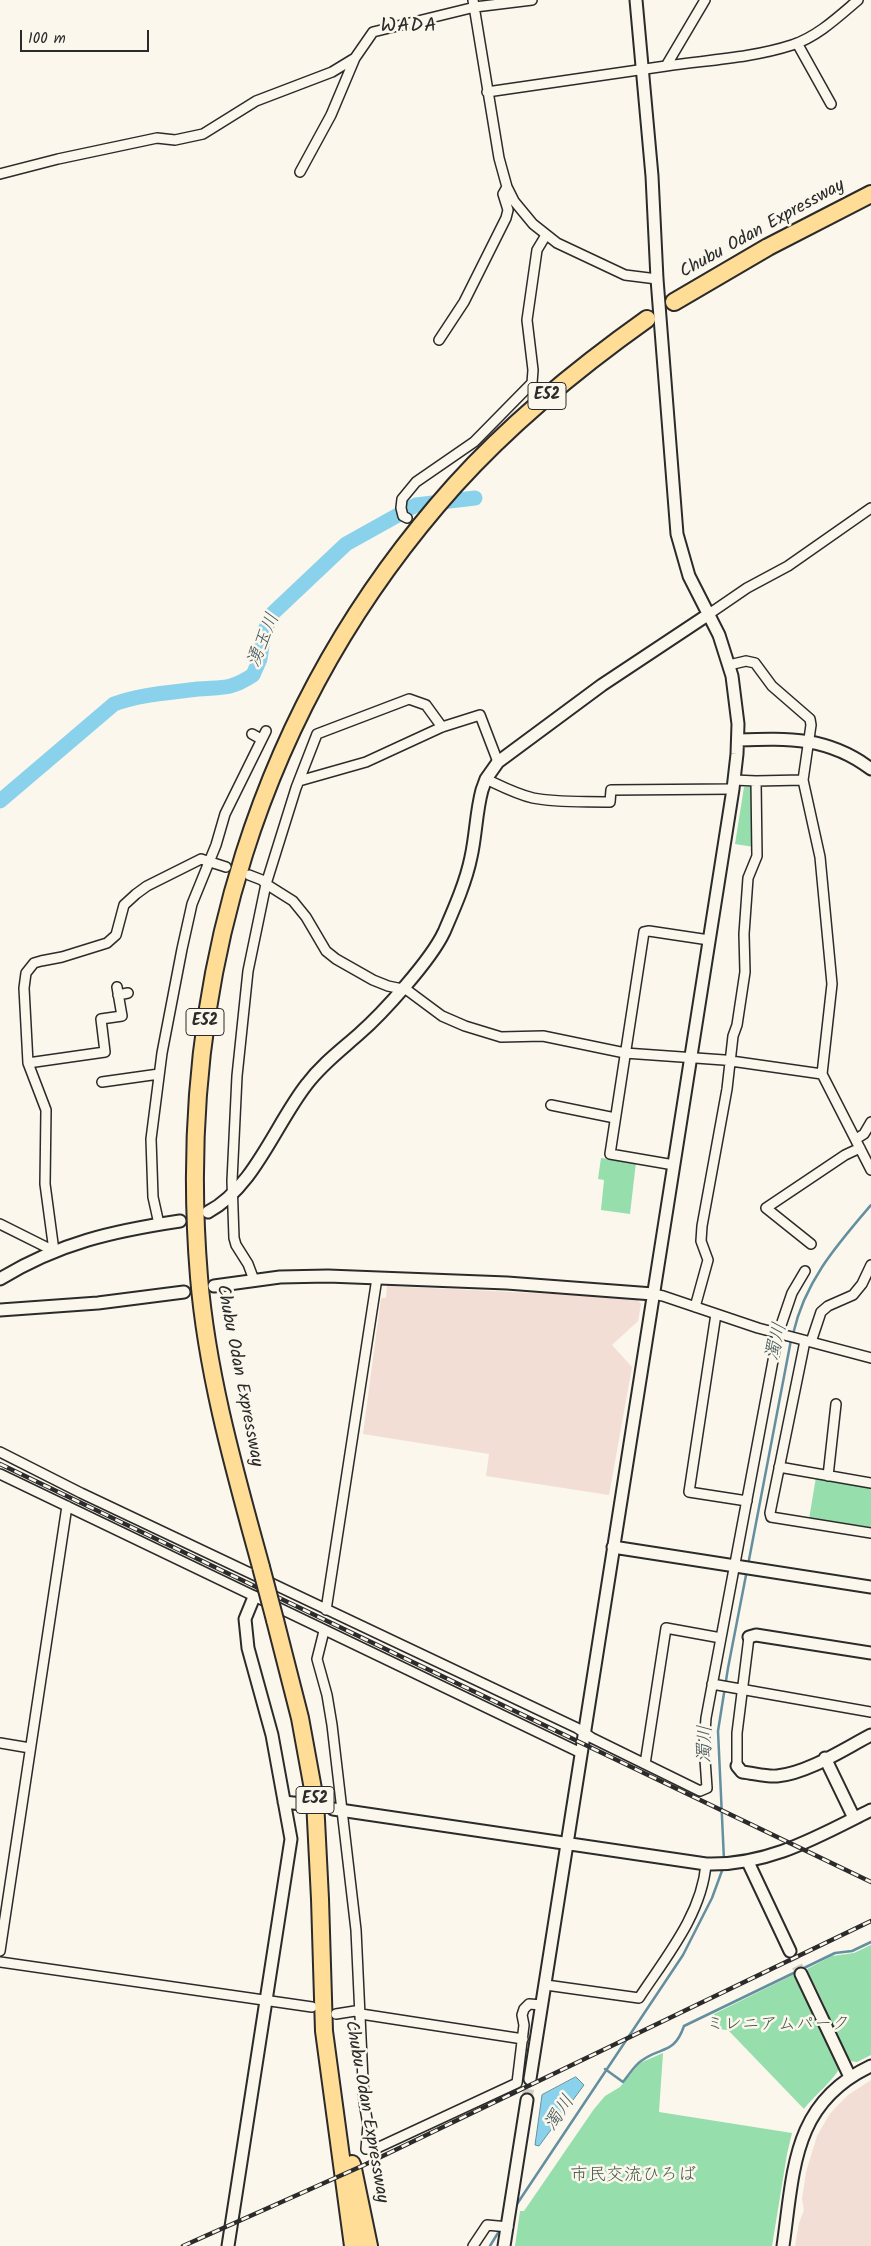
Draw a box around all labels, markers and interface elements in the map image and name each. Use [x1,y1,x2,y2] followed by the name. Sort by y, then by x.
[380,16,438,40] district label: WADA
[22,20,151,52] scale bar
[28,27,66,51] text: 100 m
[677,176,849,284] street label: Chubu Odan Expressway
[528,382,566,410] road number: E52
[244,610,286,672] water label: 湧玉川
[186,1009,224,1036] road number: E52
[210,1283,266,1469] street label: Chubu Odan Expressway
[762,1321,794,1363] water label: 濁川
[695,1725,719,1763] water label: 濁川
[296,1786,334,1814] road number: E52
[706,2015,850,2037] park label: ミレニアムパーク
[338,2019,392,2205] street label: Chubu Odan Expressway
[541,2092,581,2136] water label: 濁川
[570,2166,696,2188] park label: 市民交流ひろば

